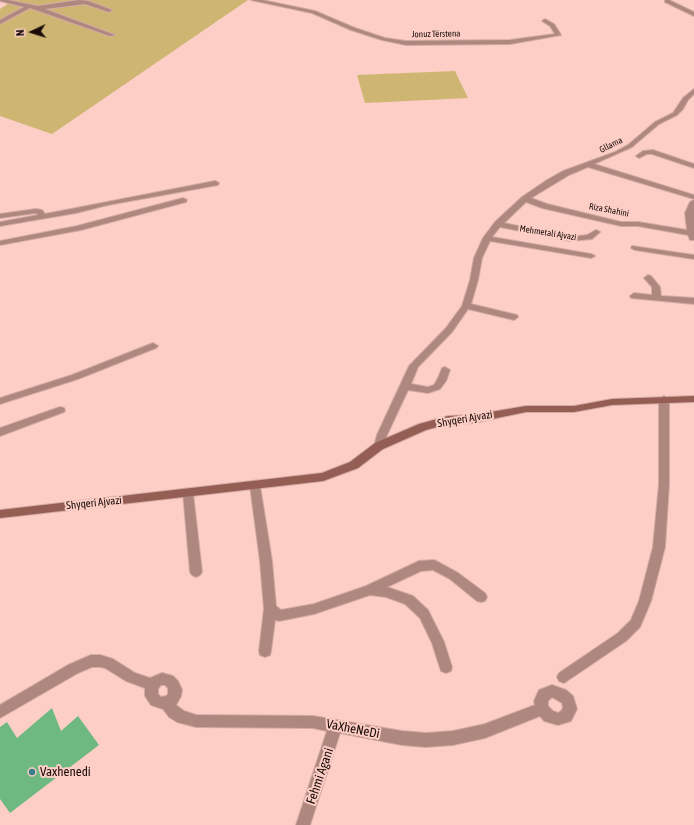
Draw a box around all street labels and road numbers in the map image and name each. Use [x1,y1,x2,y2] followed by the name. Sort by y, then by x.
[412,28,460,40] street label: Jonuz Tërstena
[598,135,624,155] street label: Gllama
[588,201,630,219] street label: Riza Shahini
[519,223,577,243] street label: Mehmetali Ajvazi
[436,408,494,430] street label: Shyqeri Ajvazi
[66,494,122,512] street label: Shyqeri Ajvazi
[325,716,381,742] street label: VaXheNeDi
[303,746,337,806] street label: Fehmi Agani

